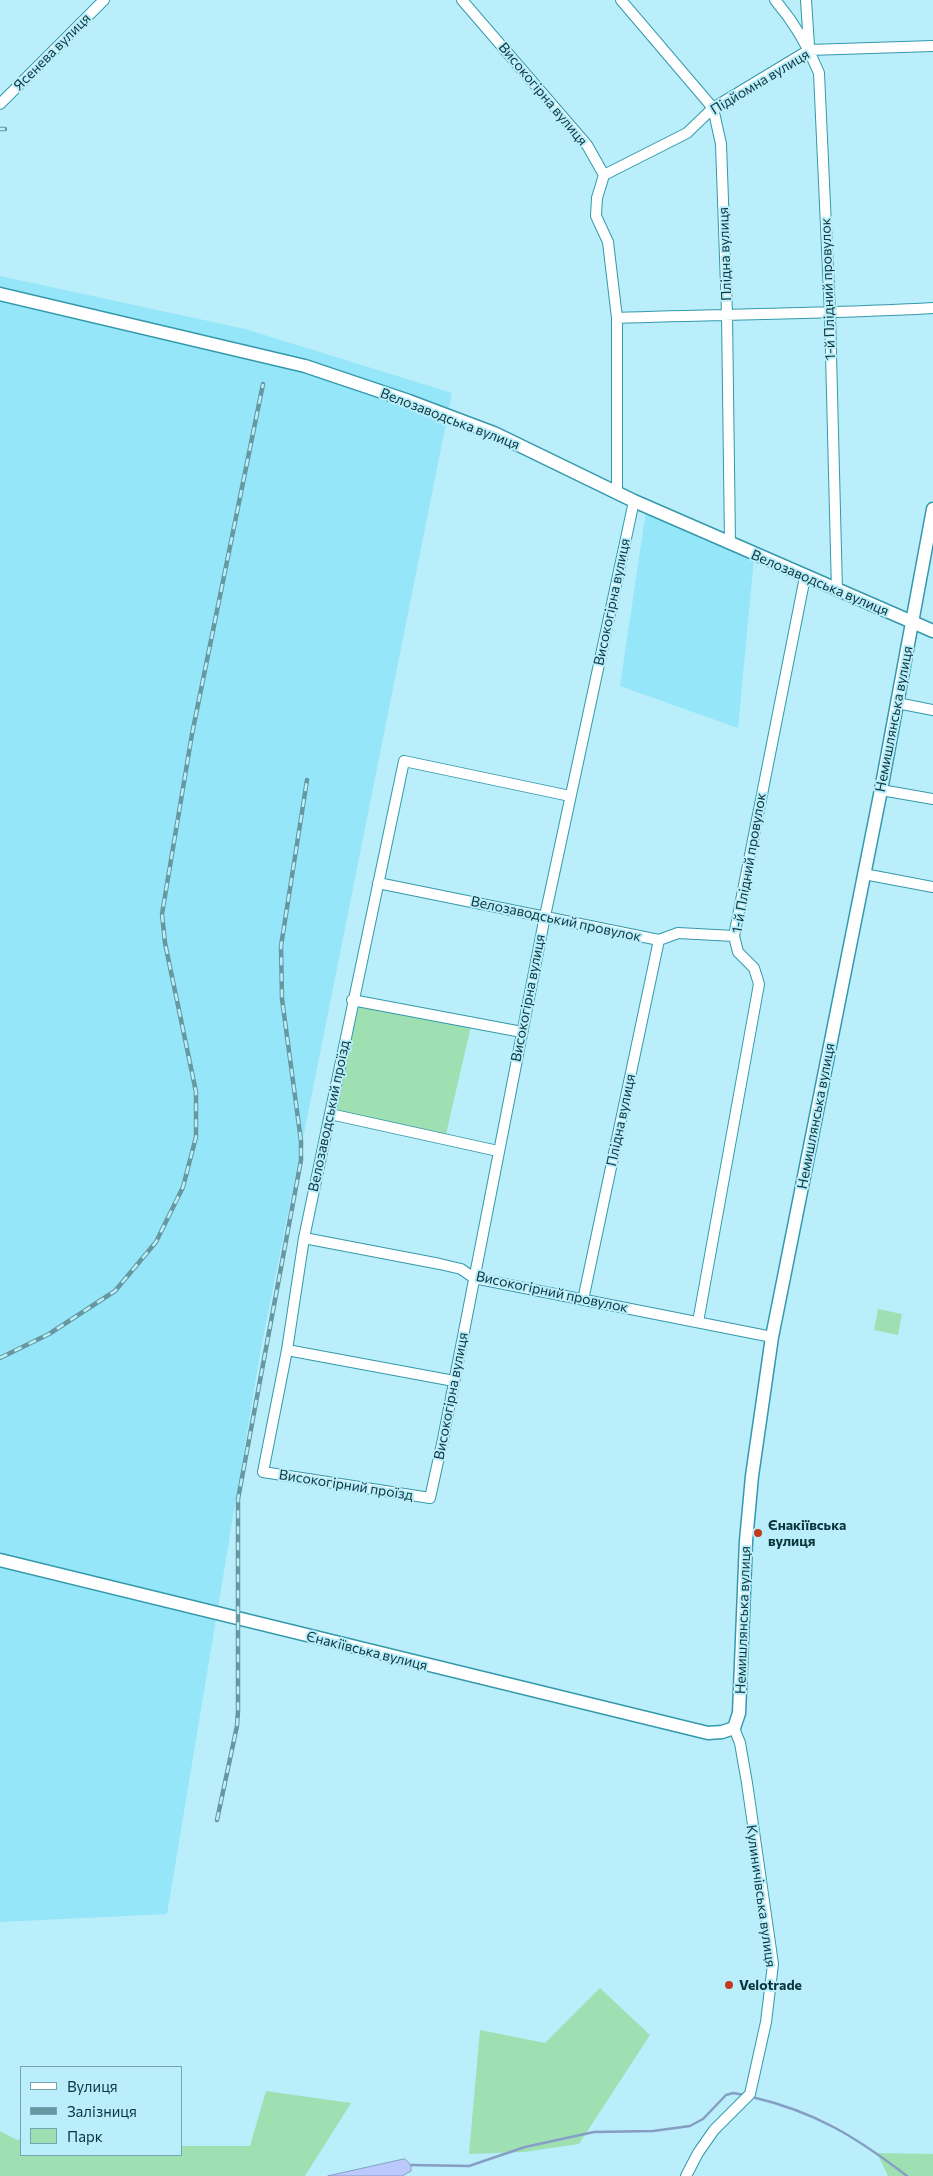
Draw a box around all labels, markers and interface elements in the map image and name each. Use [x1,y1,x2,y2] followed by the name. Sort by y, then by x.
[10,10,94,94] street label: Ясенева вулиця
[495,39,591,149] street label: Високогірна вулиця
[708,46,812,118] street label: Підйомна вулиця
[715,207,735,301] street label: Плідна вулиця
[817,218,839,360] street label: 1-й Плідний провулок
[378,385,522,453] street label: Велозаводська вулиця
[590,537,634,667] street label: Високогірна вулиця
[749,546,891,620] street label: Велозаводська вулиця
[872,645,916,793] street label: Немишлянська вулиця
[728,791,770,935] street label: 1-й Плідний провулок
[469,893,643,945] street label: Велозаводський провулок
[507,933,549,1063] street label: Високогірна вулиця
[305,1039,353,1193] street label: Велозаводський проїзд
[794,1042,838,1190] street label: Немишлянська вулиця
[603,1072,639,1168] street label: Плідна вулиця
[474,1268,630,1316] street label: Високогірний провулок
[430,1331,472,1461] street label: Високогірна вулиця
[278,1466,414,1504] street label: Високогірний проїзд
[768,1517,846,1550] place label: Єнакіївська вулиця
[752,1527,764,1539] marker: Єнакіївська вулиця
[732,1546,754,1694] street label: Немишлянська вулиця
[305,1628,429,1674] street label: Єнакіївська вулиця
[743,1824,779,1968] street label: Кулиничівська вулиця
[739,1977,802,1993] place label: Velotrade
[723,1979,735,1991] marker: Velotrade
[20,2066,182,2156] legend
[67,2077,118,2095] text: Вулиця
[67,2102,137,2120] text: Залізниця
[67,2127,103,2145] text: Парк

